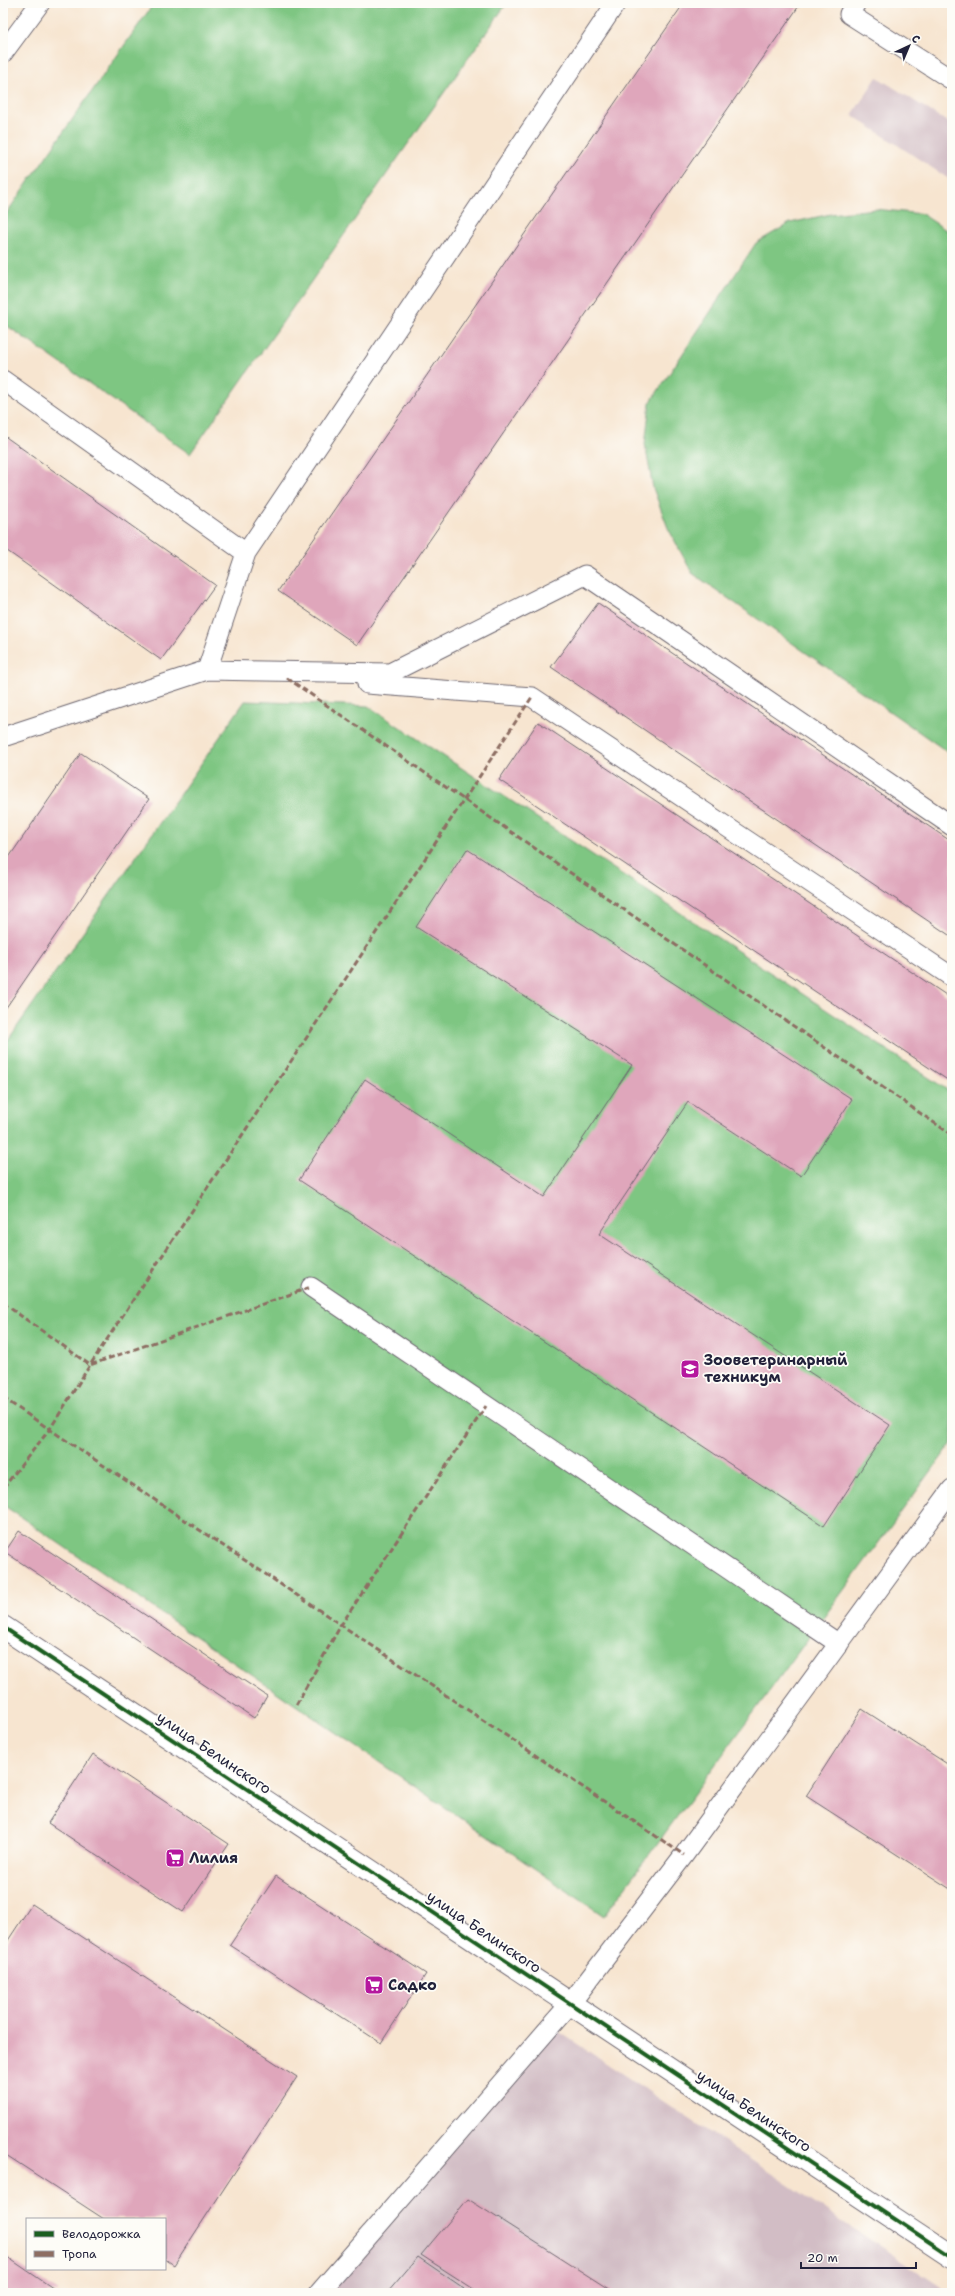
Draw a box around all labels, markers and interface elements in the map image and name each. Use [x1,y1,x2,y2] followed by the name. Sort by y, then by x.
[889,26,929,66] north arrow
[908,31,923,47] text: С
[704,1350,848,1387] place label: Зооветеринарный техникум
[679,1358,701,1380] school or university icon: Зооветеринарный техникум
[153,1707,275,1799] street label: улица Белинского
[164,1847,186,1869] supermarket icon: Лилия
[189,1848,238,1868] place label: Лилия
[423,1886,545,1978] street label: улица Белинского
[363,1974,385,1996] supermarket icon: Садко
[388,1975,437,1995] place label: Садко
[693,2065,815,2157] street label: улица Белинского
[26,2218,166,2270] legend
[62,2226,141,2242] text: Велодорожка
[801,2244,916,2270] scale bar
[62,2246,97,2262] text: Тропа
[807,2250,838,2266] text: 20 m

